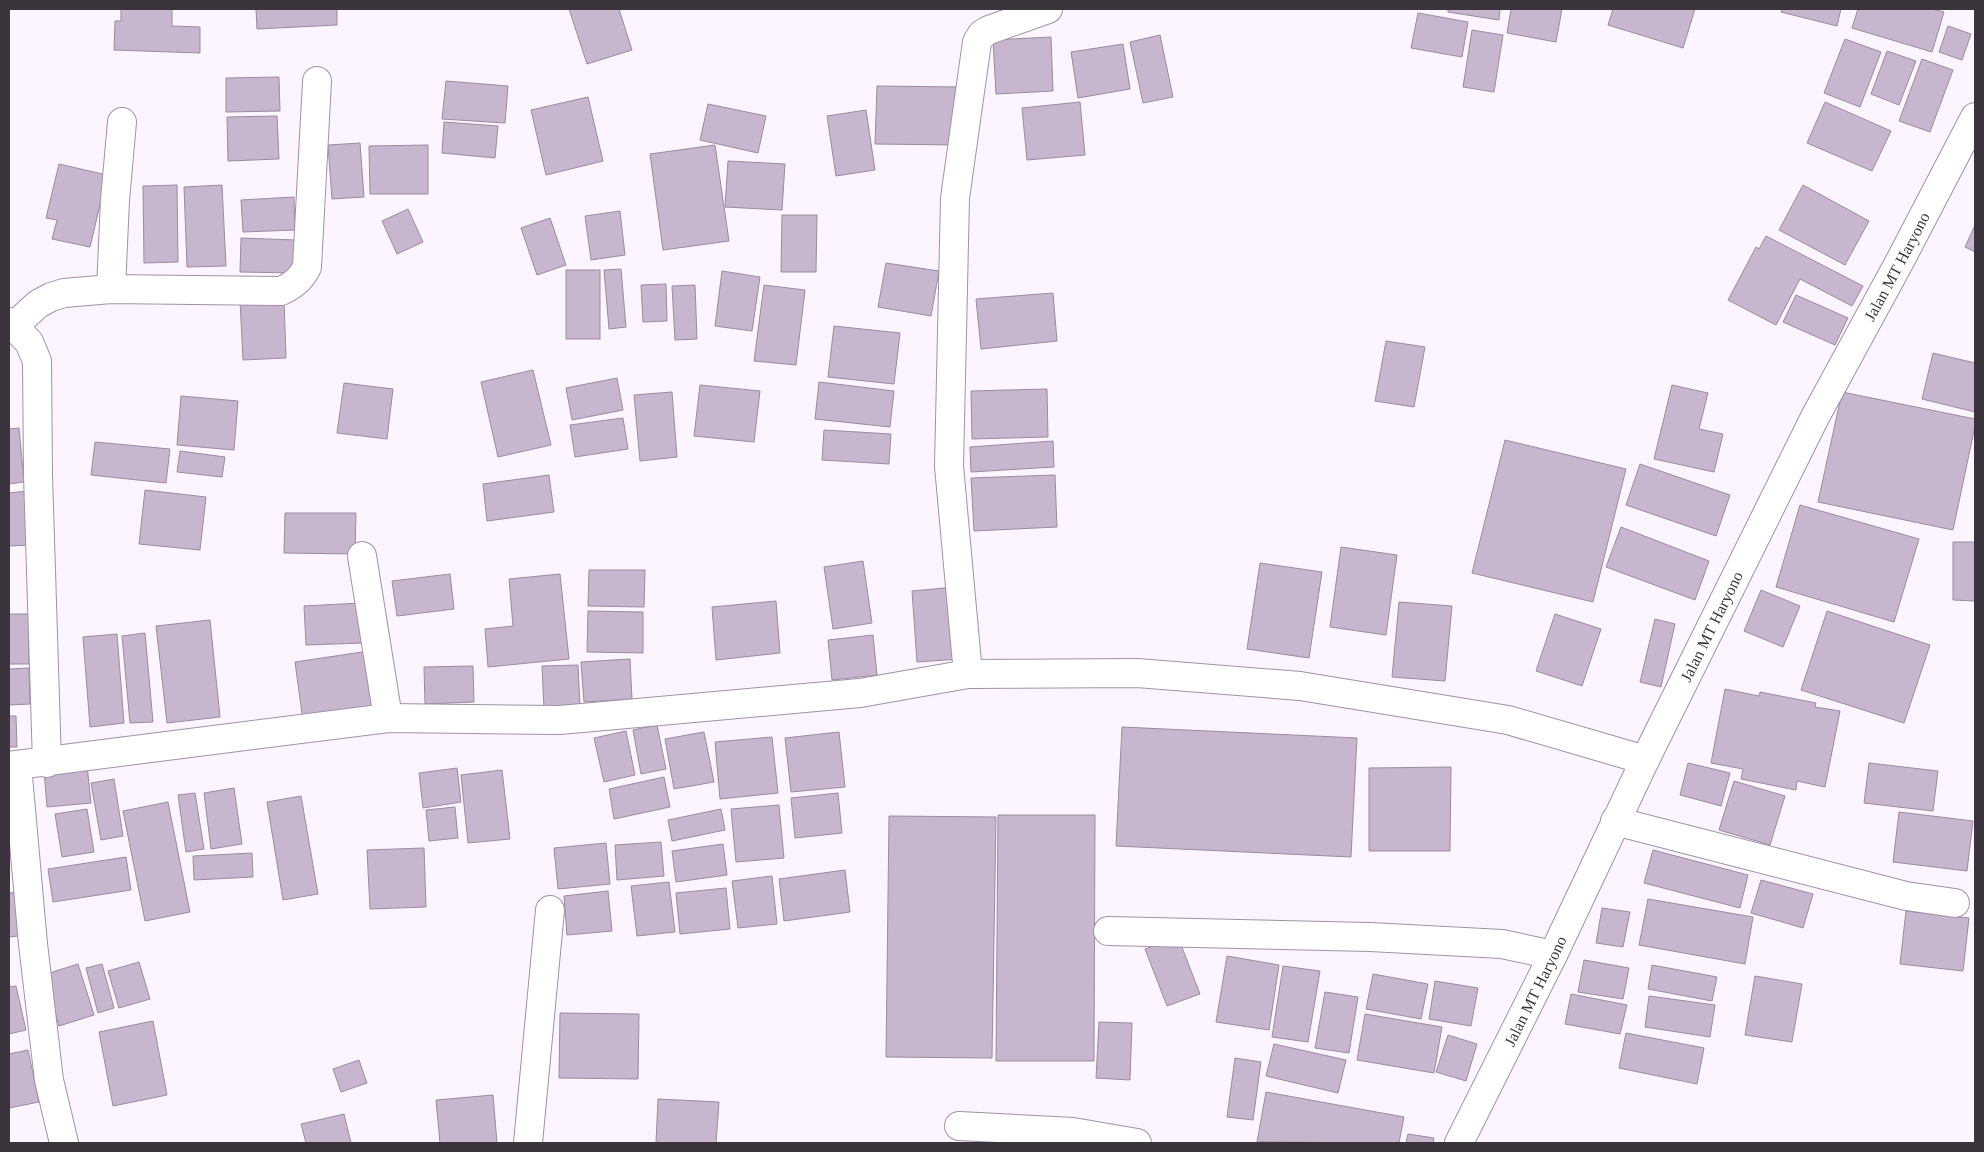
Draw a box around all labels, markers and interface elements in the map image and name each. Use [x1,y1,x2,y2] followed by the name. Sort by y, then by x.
[1861,209,1933,324] street label: Jalan MT Haryono
[1677,569,1746,684] street label: Jalan MT Haryono
[1501,933,1570,1049] street label: Jalan MT Haryono

